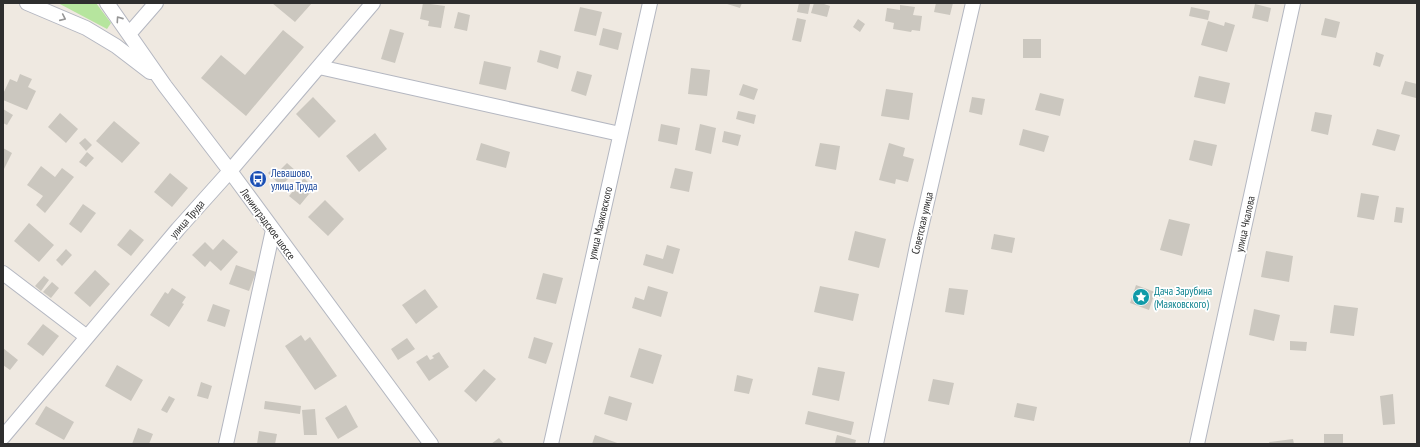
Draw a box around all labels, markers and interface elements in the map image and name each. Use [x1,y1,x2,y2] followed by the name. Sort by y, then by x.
[58,13,66,21] one-way arrow
[117,17,124,24] one-way arrow
[270,166,317,193] place label: Левашово, улица Труда
[248,169,268,189] bus stop icon: Левашово, улица Труда
[237,185,299,263] street label: Ленинградское шоссе
[585,185,615,261] street label: улица Маяковского
[908,190,936,256] street label: Советская улица
[1232,195,1258,253] street label: улица Чкалова
[166,197,208,241] street label: улица Труда
[1154,284,1212,311] place label: Дача Зарубина (Маяковского)
[1131,287,1151,307] place icon: Дача Зарубина (Маяковского)

